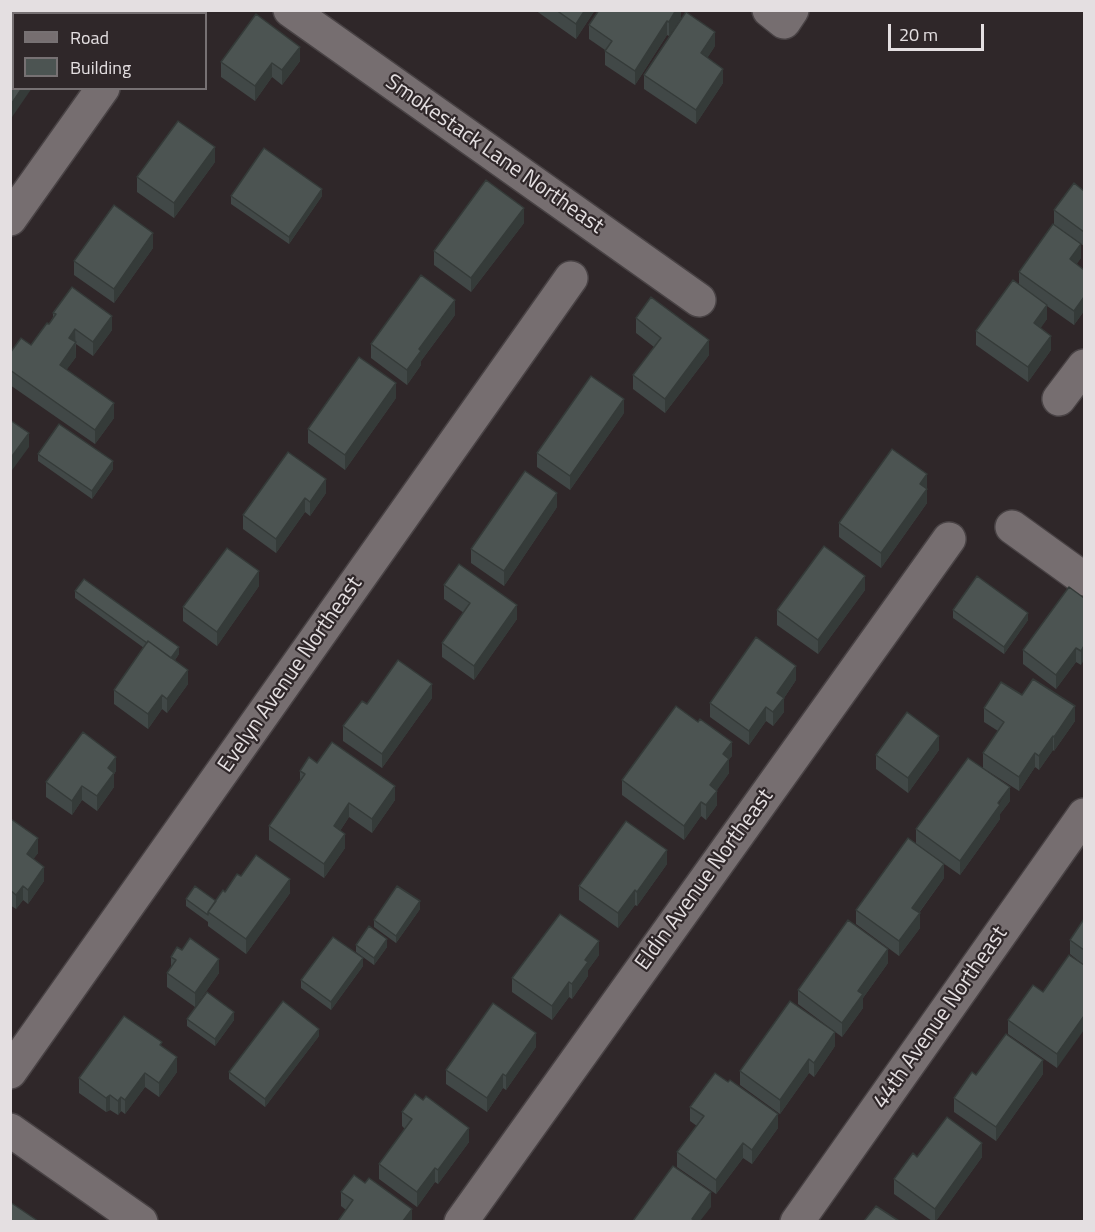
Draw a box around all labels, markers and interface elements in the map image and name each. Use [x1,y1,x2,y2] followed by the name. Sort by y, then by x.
[12,12,207,90] legend
[891,12,987,50] scale bar
[899,21,938,48] text: 20 m
[70,24,109,51] text: Road
[70,54,131,81] text: Building
[380,70,608,240] street label: Smokestack Lane Northeast
[213,572,369,778] street label: Evelyn Avenue Northeast
[630,784,780,976] street label: Eldin Avenue Northeast
[868,922,1014,1114] street label: 44th Avenue Northeast

